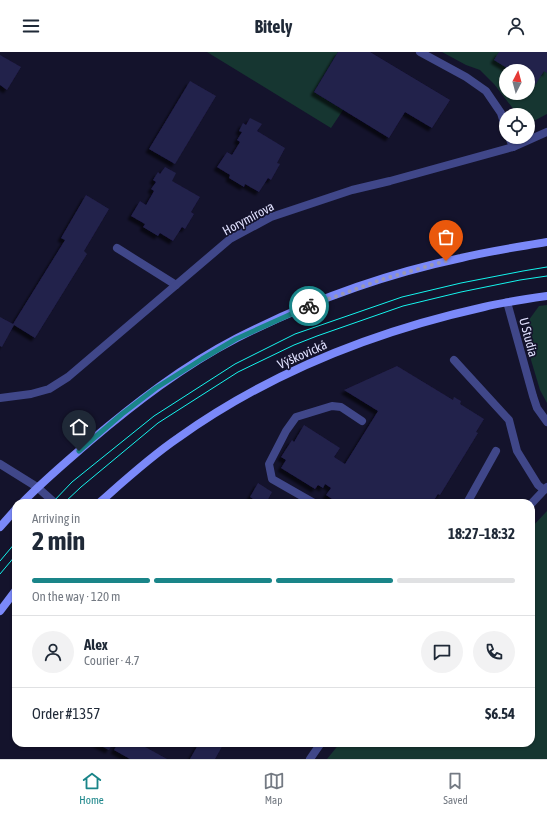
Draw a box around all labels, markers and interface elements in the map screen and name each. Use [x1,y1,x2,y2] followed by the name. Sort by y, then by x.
[20,15,42,37] icon: menu
[505,15,527,37] icon: person
[255,16,292,37] text: Bitely
[499,64,535,100] north arrow
[499,64,535,144] map controls
[499,108,535,144] button: locate
[220,199,277,238] street label: Horymírova
[429,220,463,261] pin
[435,226,457,248] icon: bag
[289,286,329,326] courier
[298,295,320,317] icon: bike
[516,316,541,358] street label: U Studia
[275,337,329,372] street label: Výškovická
[62,410,96,451] pin
[68,416,90,438] icon: home
[32,511,80,526] text: Arriving in
[448,525,515,542] text: 18:27–18:32
[32,526,85,556] text: 2 min
[32,589,120,604] text: On the way · 120 m
[32,631,74,673] button: person
[421,631,463,673] button: chat
[473,631,515,673] button: phone
[84,636,108,653] text: Alex
[84,653,140,668] text: Courier · 4.7
[32,705,100,722] text: Order #1357
[485,705,515,722] text: $6.54
[79,770,104,806] tab: Home
[263,770,285,806] tab: Map
[443,770,468,806] tab: Saved

